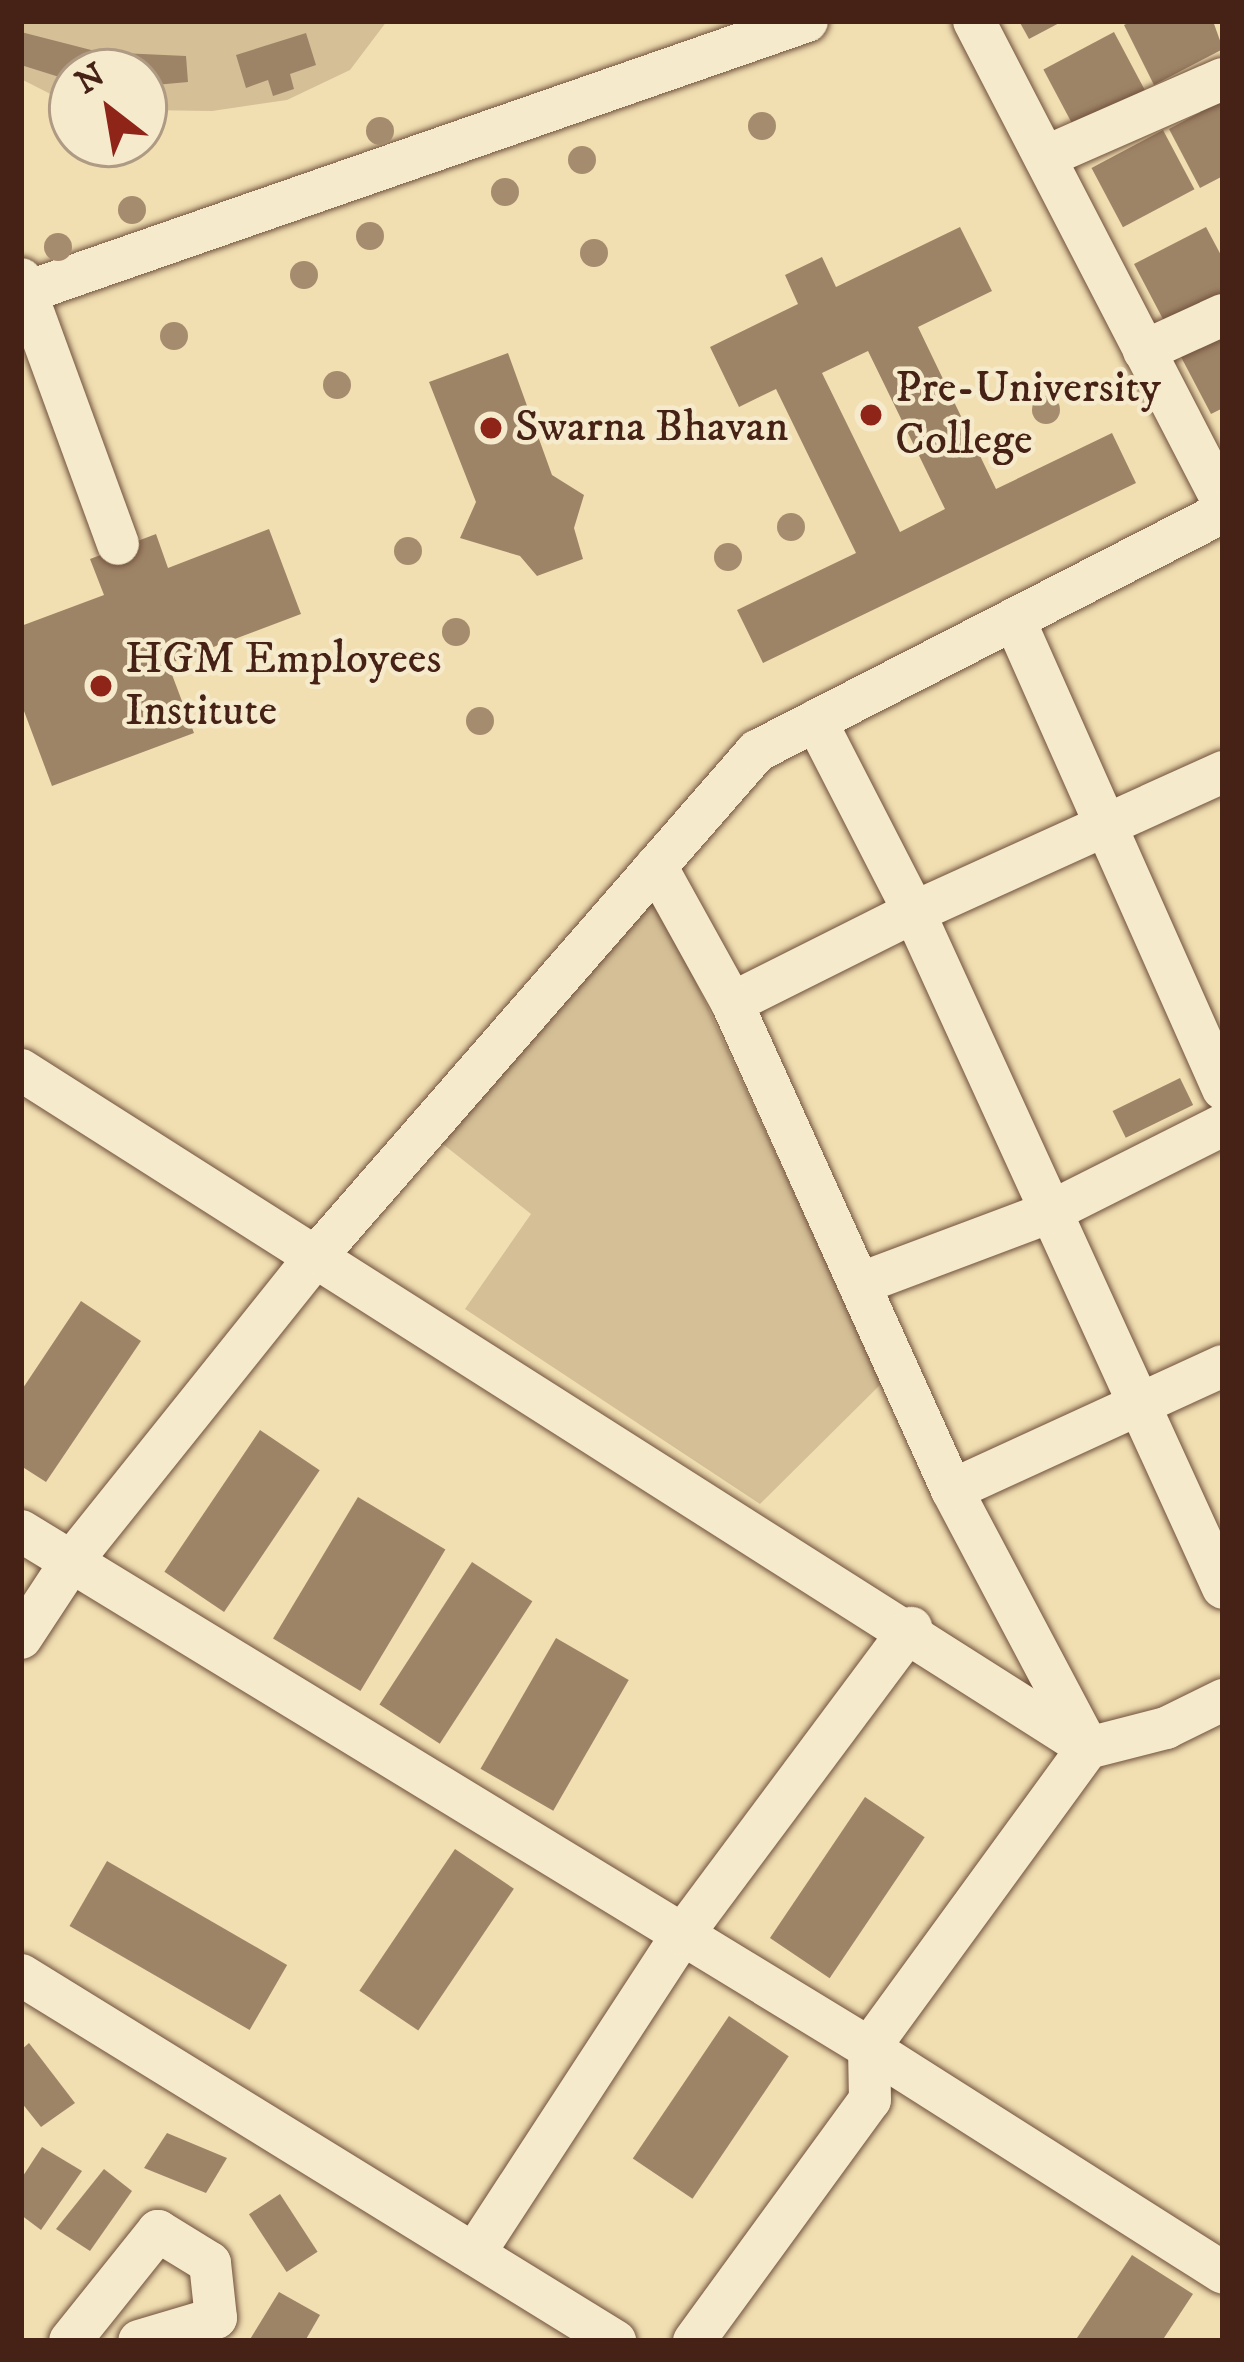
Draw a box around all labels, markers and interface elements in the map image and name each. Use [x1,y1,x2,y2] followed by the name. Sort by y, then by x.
[48,48,168,168] north arrow
[69,55,113,104] text: N
[895,362,1161,468] place label: Pre-University College
[515,401,788,455] place label: Swarna Bhavan
[858,402,884,428] marker: Pre-University College
[478,415,504,441] marker: Swarna Bhavan
[125,633,441,739] place label: HGM Employees Institute
[88,673,114,699] marker: HGM Employees Institute

